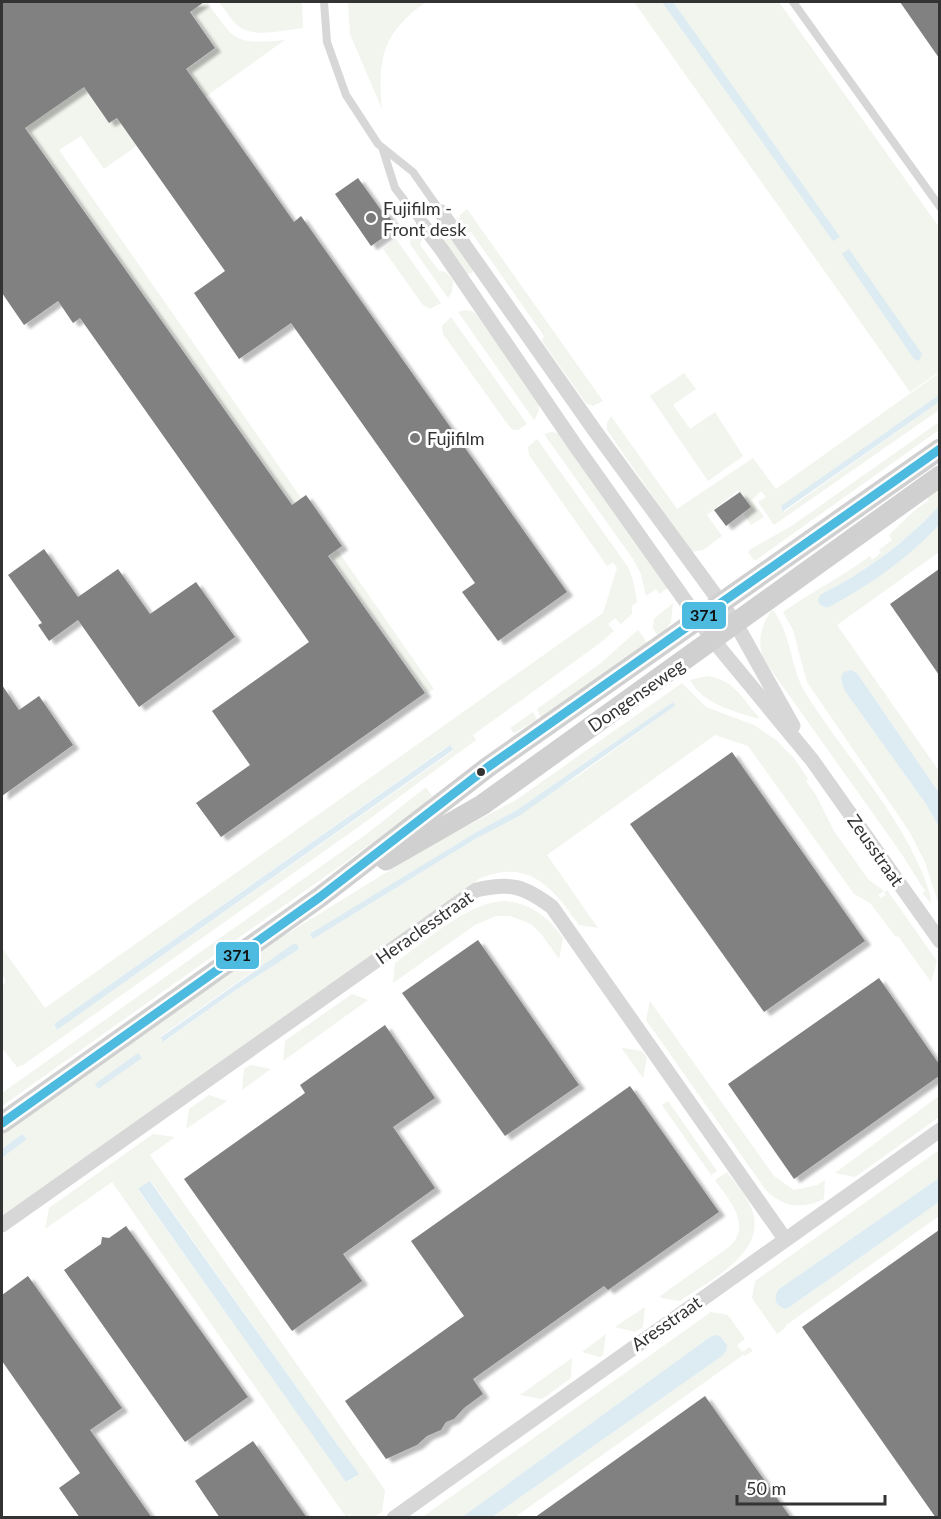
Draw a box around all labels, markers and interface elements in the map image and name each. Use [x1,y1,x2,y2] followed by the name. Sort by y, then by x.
[383,197,467,240] place label: Fujifilm - Front desk
[364,211,378,225] marker: Fujifilm - Front desk
[427,427,485,449] place label: Fujifilm
[408,431,422,445] marker: Fujifilm
[681,601,727,630] line badge: 371
[690,605,718,624] text: 371
[584,654,688,736] street label: Dongenseweg
[475,766,487,778] unlabelled marker
[843,810,909,891] street label: Zeusstraat
[371,885,477,969] street label: Heraclesstraat
[215,941,260,970] line badge: 371
[223,945,251,964] text: 371
[627,1291,706,1355] street label: Aresstraat
[737,1468,886,1506] scale bar
[746,1477,786,1499] text: 50 m

